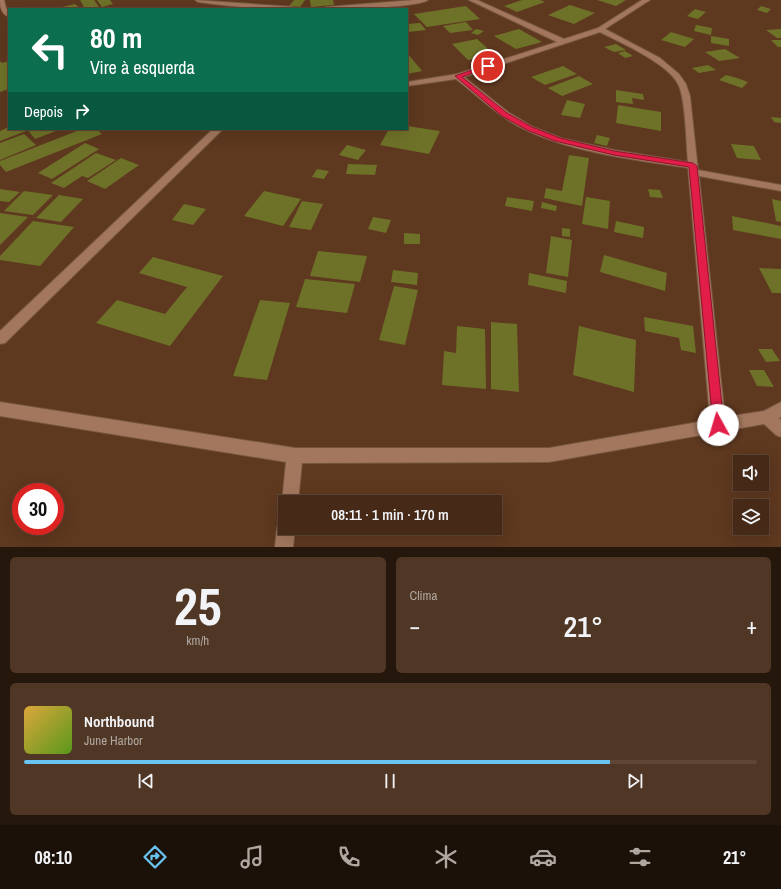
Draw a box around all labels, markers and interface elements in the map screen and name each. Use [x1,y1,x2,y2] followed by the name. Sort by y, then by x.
[90,19,142,57] text: 80 m
[24,24,76,76] icon: left
[471,49,505,83] pin
[90,55,195,80] text: Vire à esquerda
[477,55,499,77] icon: arrive
[71,100,93,122] icon: right
[24,101,63,122] text: Depois
[697,404,739,446] position arrow
[733,455,769,535] map controls
[733,455,769,491] button: sound
[12,483,64,535] speed limit sign: 30
[733,499,769,535] button: layers
[331,504,449,525] text: 08:11 · 1 min · 170 m
[174,571,221,641] text: 25
[410,587,437,604] text: Clima
[564,606,603,646] text: 21°
[410,611,420,641] text: −
[746,611,757,641] text: +
[186,632,209,649] text: km/h
[84,711,154,732] text: Northbound
[84,732,143,749] text: June Harbor
[135,770,157,792] icon: previous
[379,770,401,792] icon: pause
[624,770,646,792] icon: next
[141,843,169,871] icon: directions
[238,843,266,871] icon: music
[335,843,363,871] icon: phone
[432,843,460,871] icon: climate
[529,843,557,871] icon: car
[626,843,654,871] icon: filters
[34,845,72,870] text: 08:10
[723,845,747,870] text: 21°

